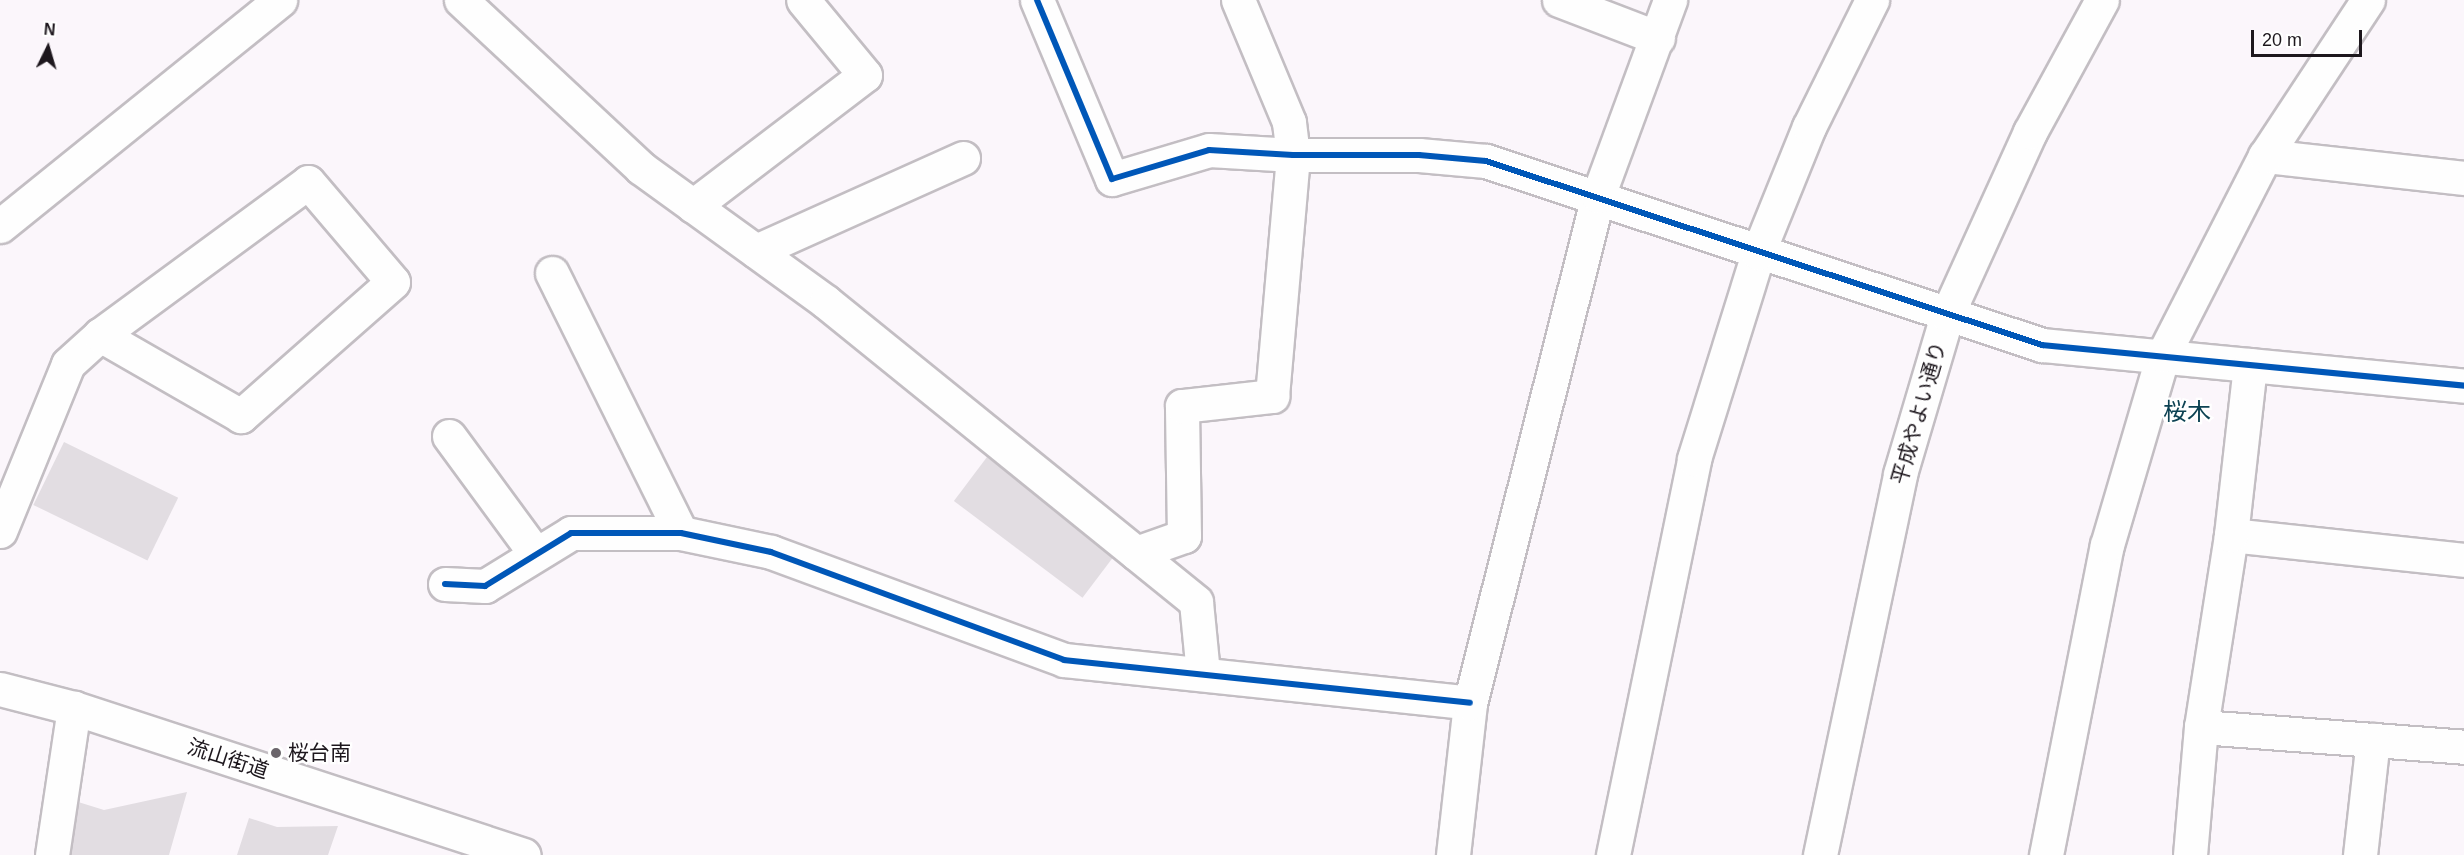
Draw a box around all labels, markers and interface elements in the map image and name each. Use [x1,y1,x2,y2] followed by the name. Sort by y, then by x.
[18,18,78,78] north arrow
[2254,18,2365,56] scale bar
[43,21,56,39] text: N
[2262,30,2302,50] text: 20 m
[1887,339,1951,487] street label: 平成やよい通り
[2163,398,2211,426] district label: 桜木
[184,734,272,784] street label: 流山街道
[288,740,351,766] place label: 桜台南
[269,746,283,760] marker: 桜台南

